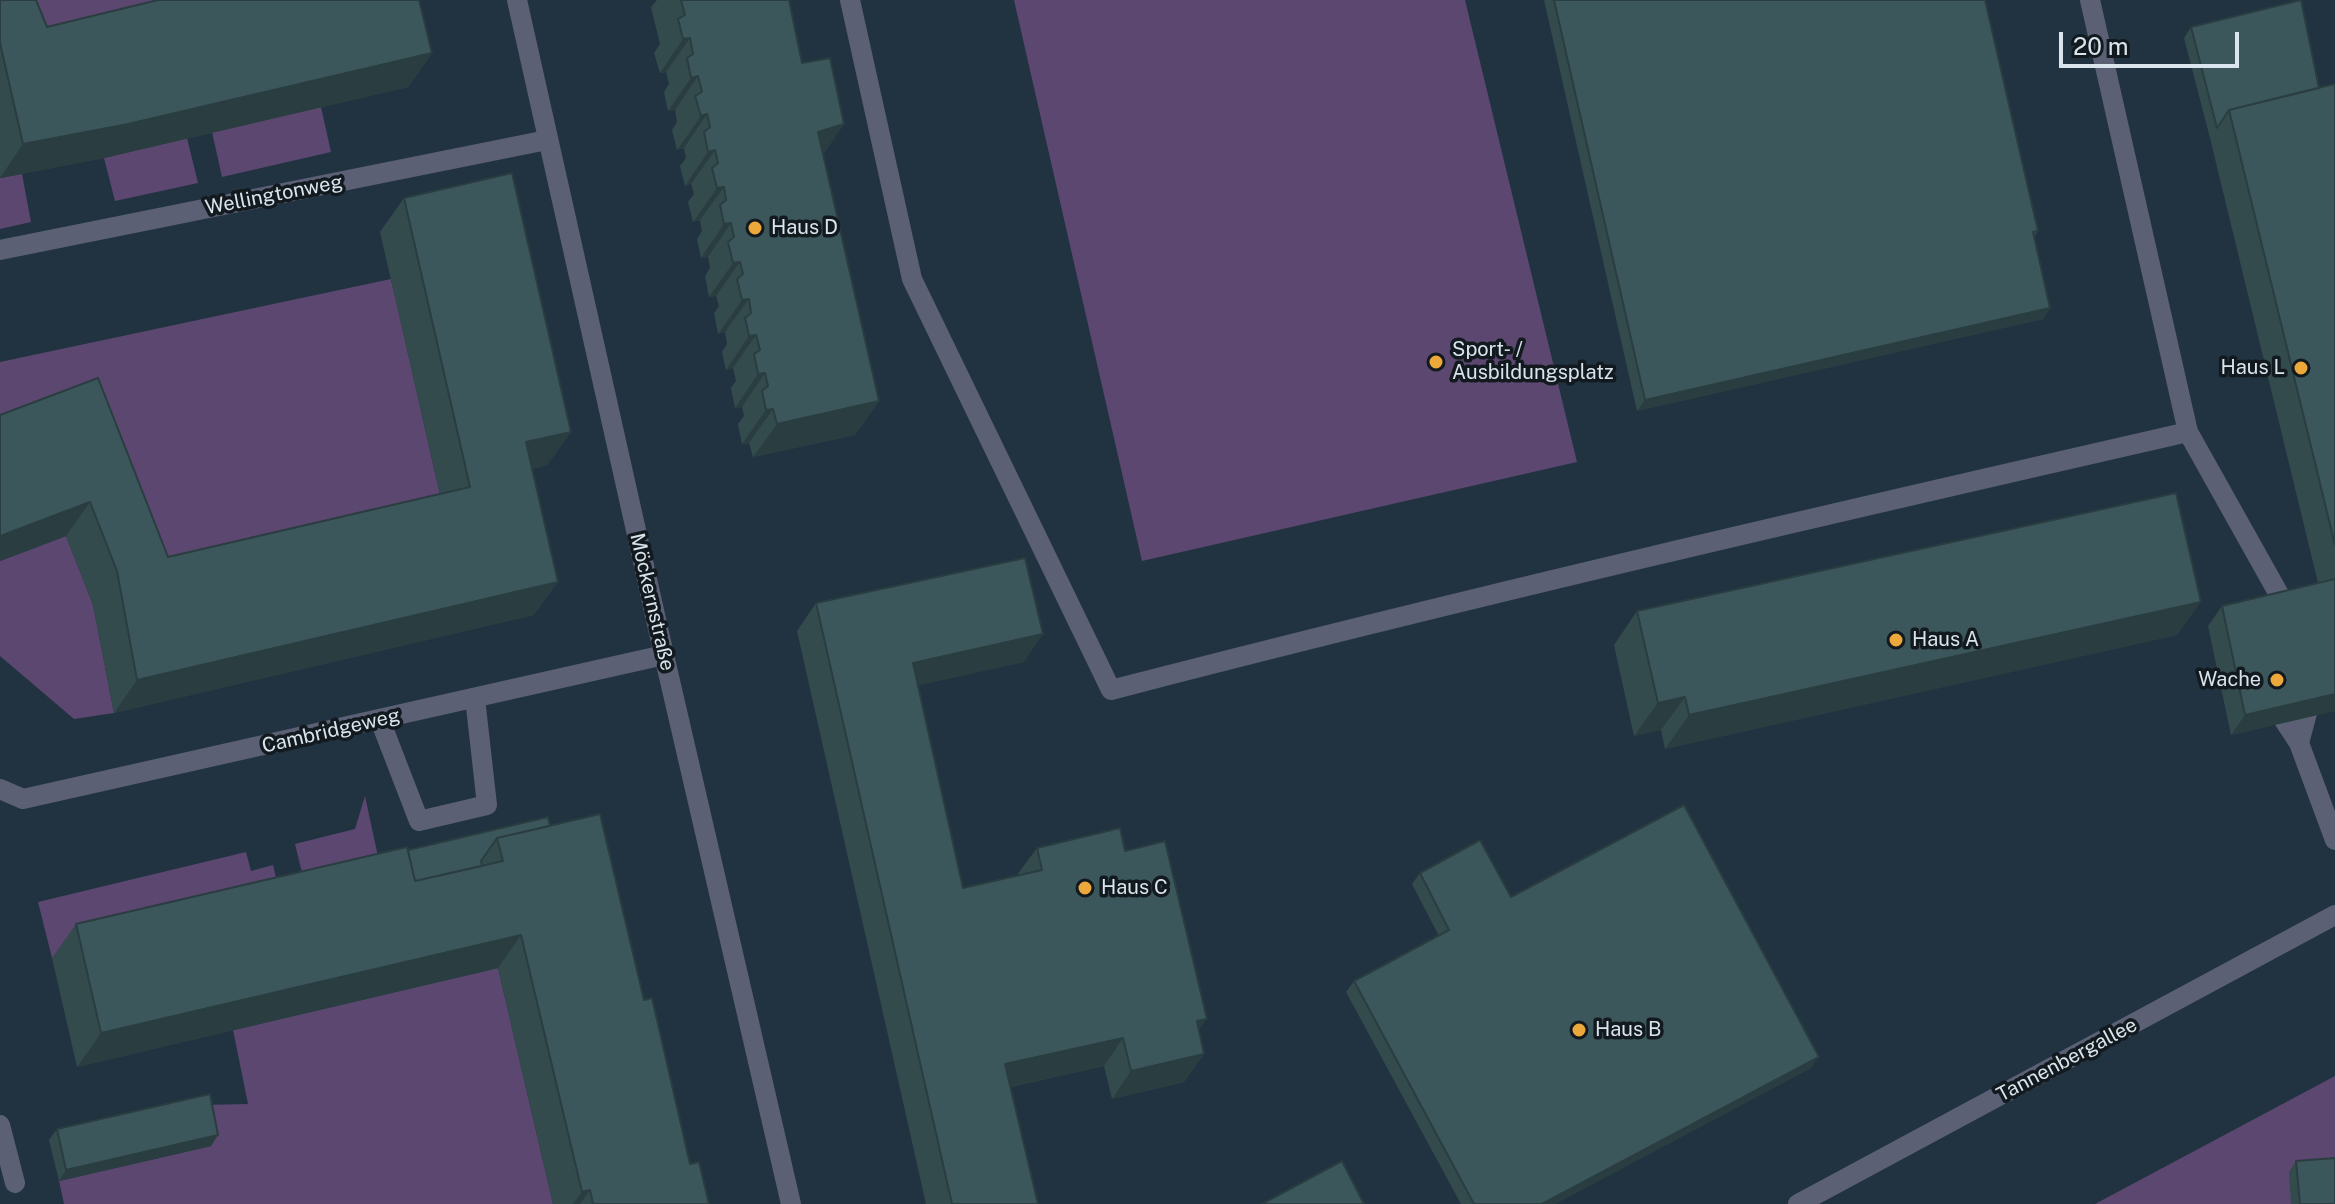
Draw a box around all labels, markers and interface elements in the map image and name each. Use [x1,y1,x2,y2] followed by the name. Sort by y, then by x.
[2063,16,2243,66] scale bar
[2073,32,2129,60] text: 20 m
[203,170,345,220] street label: Wellingtonweg
[771,216,838,240] place label: Haus D
[746,219,764,237] marker: Haus D
[1452,338,1614,385] place label: Sport- / Ausbildungsplatz
[1427,353,1445,371] marker: Sport- / Ausbildungsplatz
[2221,356,2285,380] place label: Haus L
[2292,359,2310,377] marker: Haus L
[625,531,679,673] street label: Möckernstraße
[1912,628,1979,652] place label: Haus A
[1887,631,1905,649] marker: Haus A
[2198,668,2261,692] place label: Wache
[2268,671,2286,689] marker: Wache
[260,703,402,759] street label: Cambridgeweg
[1101,876,1168,900] place label: Haus C
[1076,879,1094,897] marker: Haus C
[1993,1013,2141,1107] street label: Tannenbergallee
[1595,1018,1661,1042] place label: Haus B
[1570,1021,1588,1039] marker: Haus B

